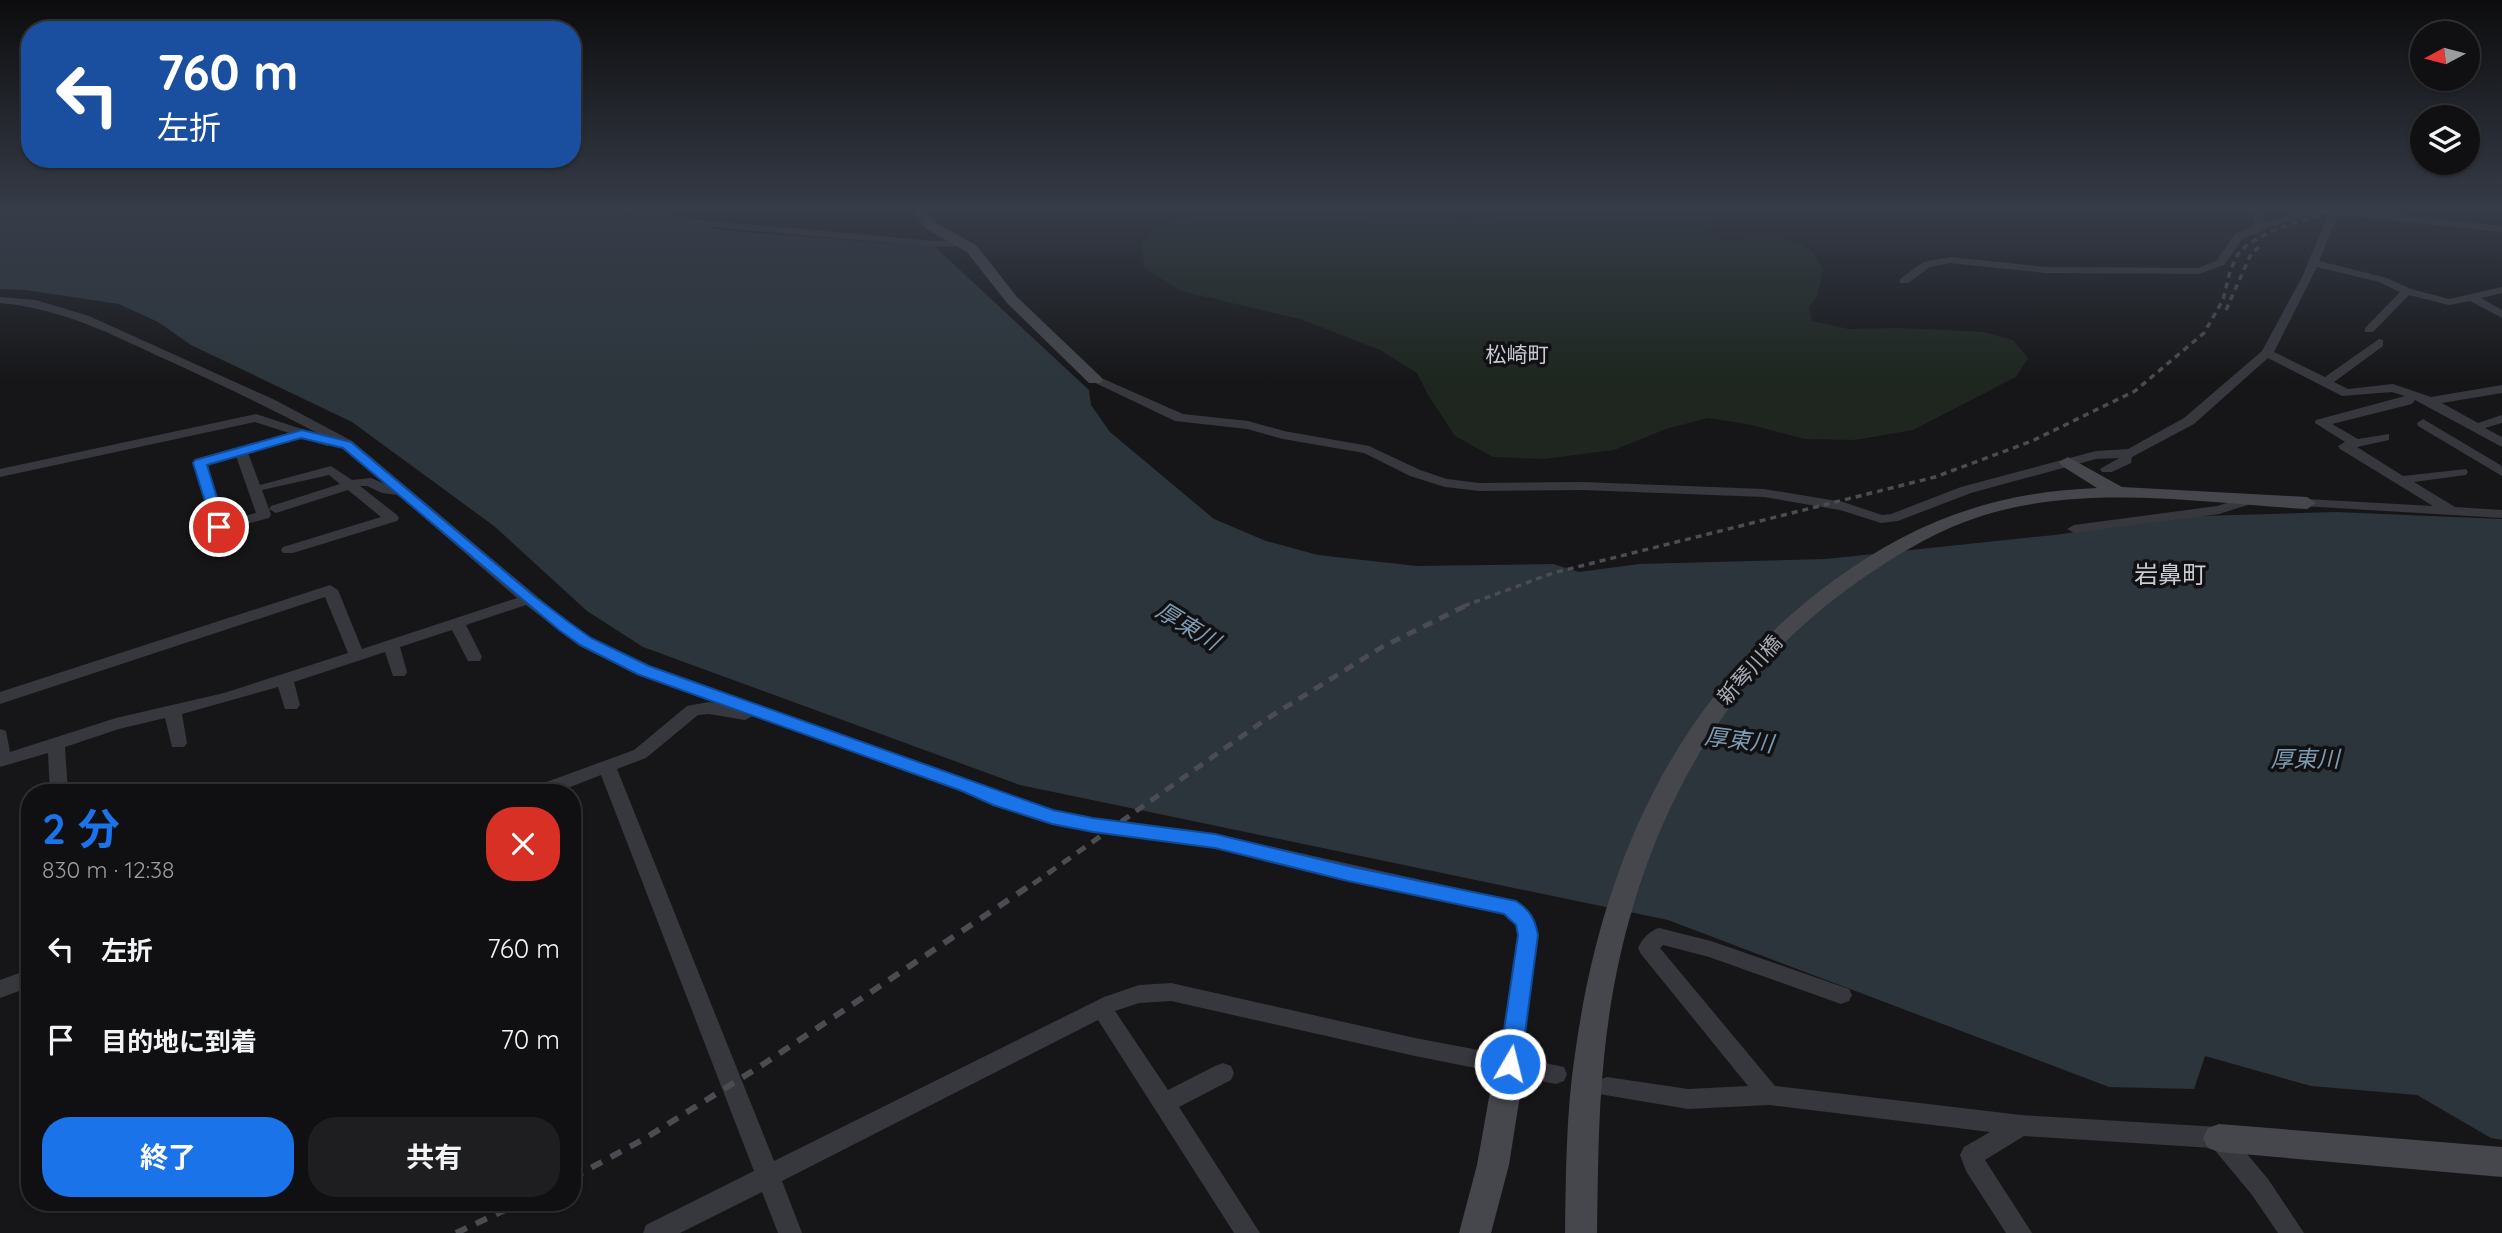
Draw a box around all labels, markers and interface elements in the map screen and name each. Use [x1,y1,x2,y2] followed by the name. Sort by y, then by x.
[2410,21,2480,91] north arrow
[2410,21,2480,175] map controls
[157,41,299,102] text: 760 m
[42,49,133,140] icon: left
[2410,105,2480,175] button: layers
[157,107,221,147] text: 左折
[1486,341,1549,367] district label: 松崎町
[189,497,249,557] pin
[200,508,238,546] icon: arrive
[2134,559,2206,589] district label: 岩鼻町
[1151,595,1228,657] water label: 厚東川
[1711,629,1787,709] street label: 新琴川橋
[1703,721,1778,758] water label: 厚東川
[2271,744,2343,773] water label: 厚東川
[42,802,120,855] text: 2 分
[486,807,560,881] button: close
[42,855,174,884] text: 830 m · 12:38
[42,930,80,968] icon: left
[487,932,560,965] text: 760 m
[101,934,153,967] text: 左折
[42,1021,80,1059] icon: arrive
[500,1023,560,1056] text: 70 m
[101,1025,257,1058] text: 目的地に到着
[1473,1027,1547,1101] position arrow
[42,1117,294,1197] button: 終了
[308,1117,560,1197] button: 共有

